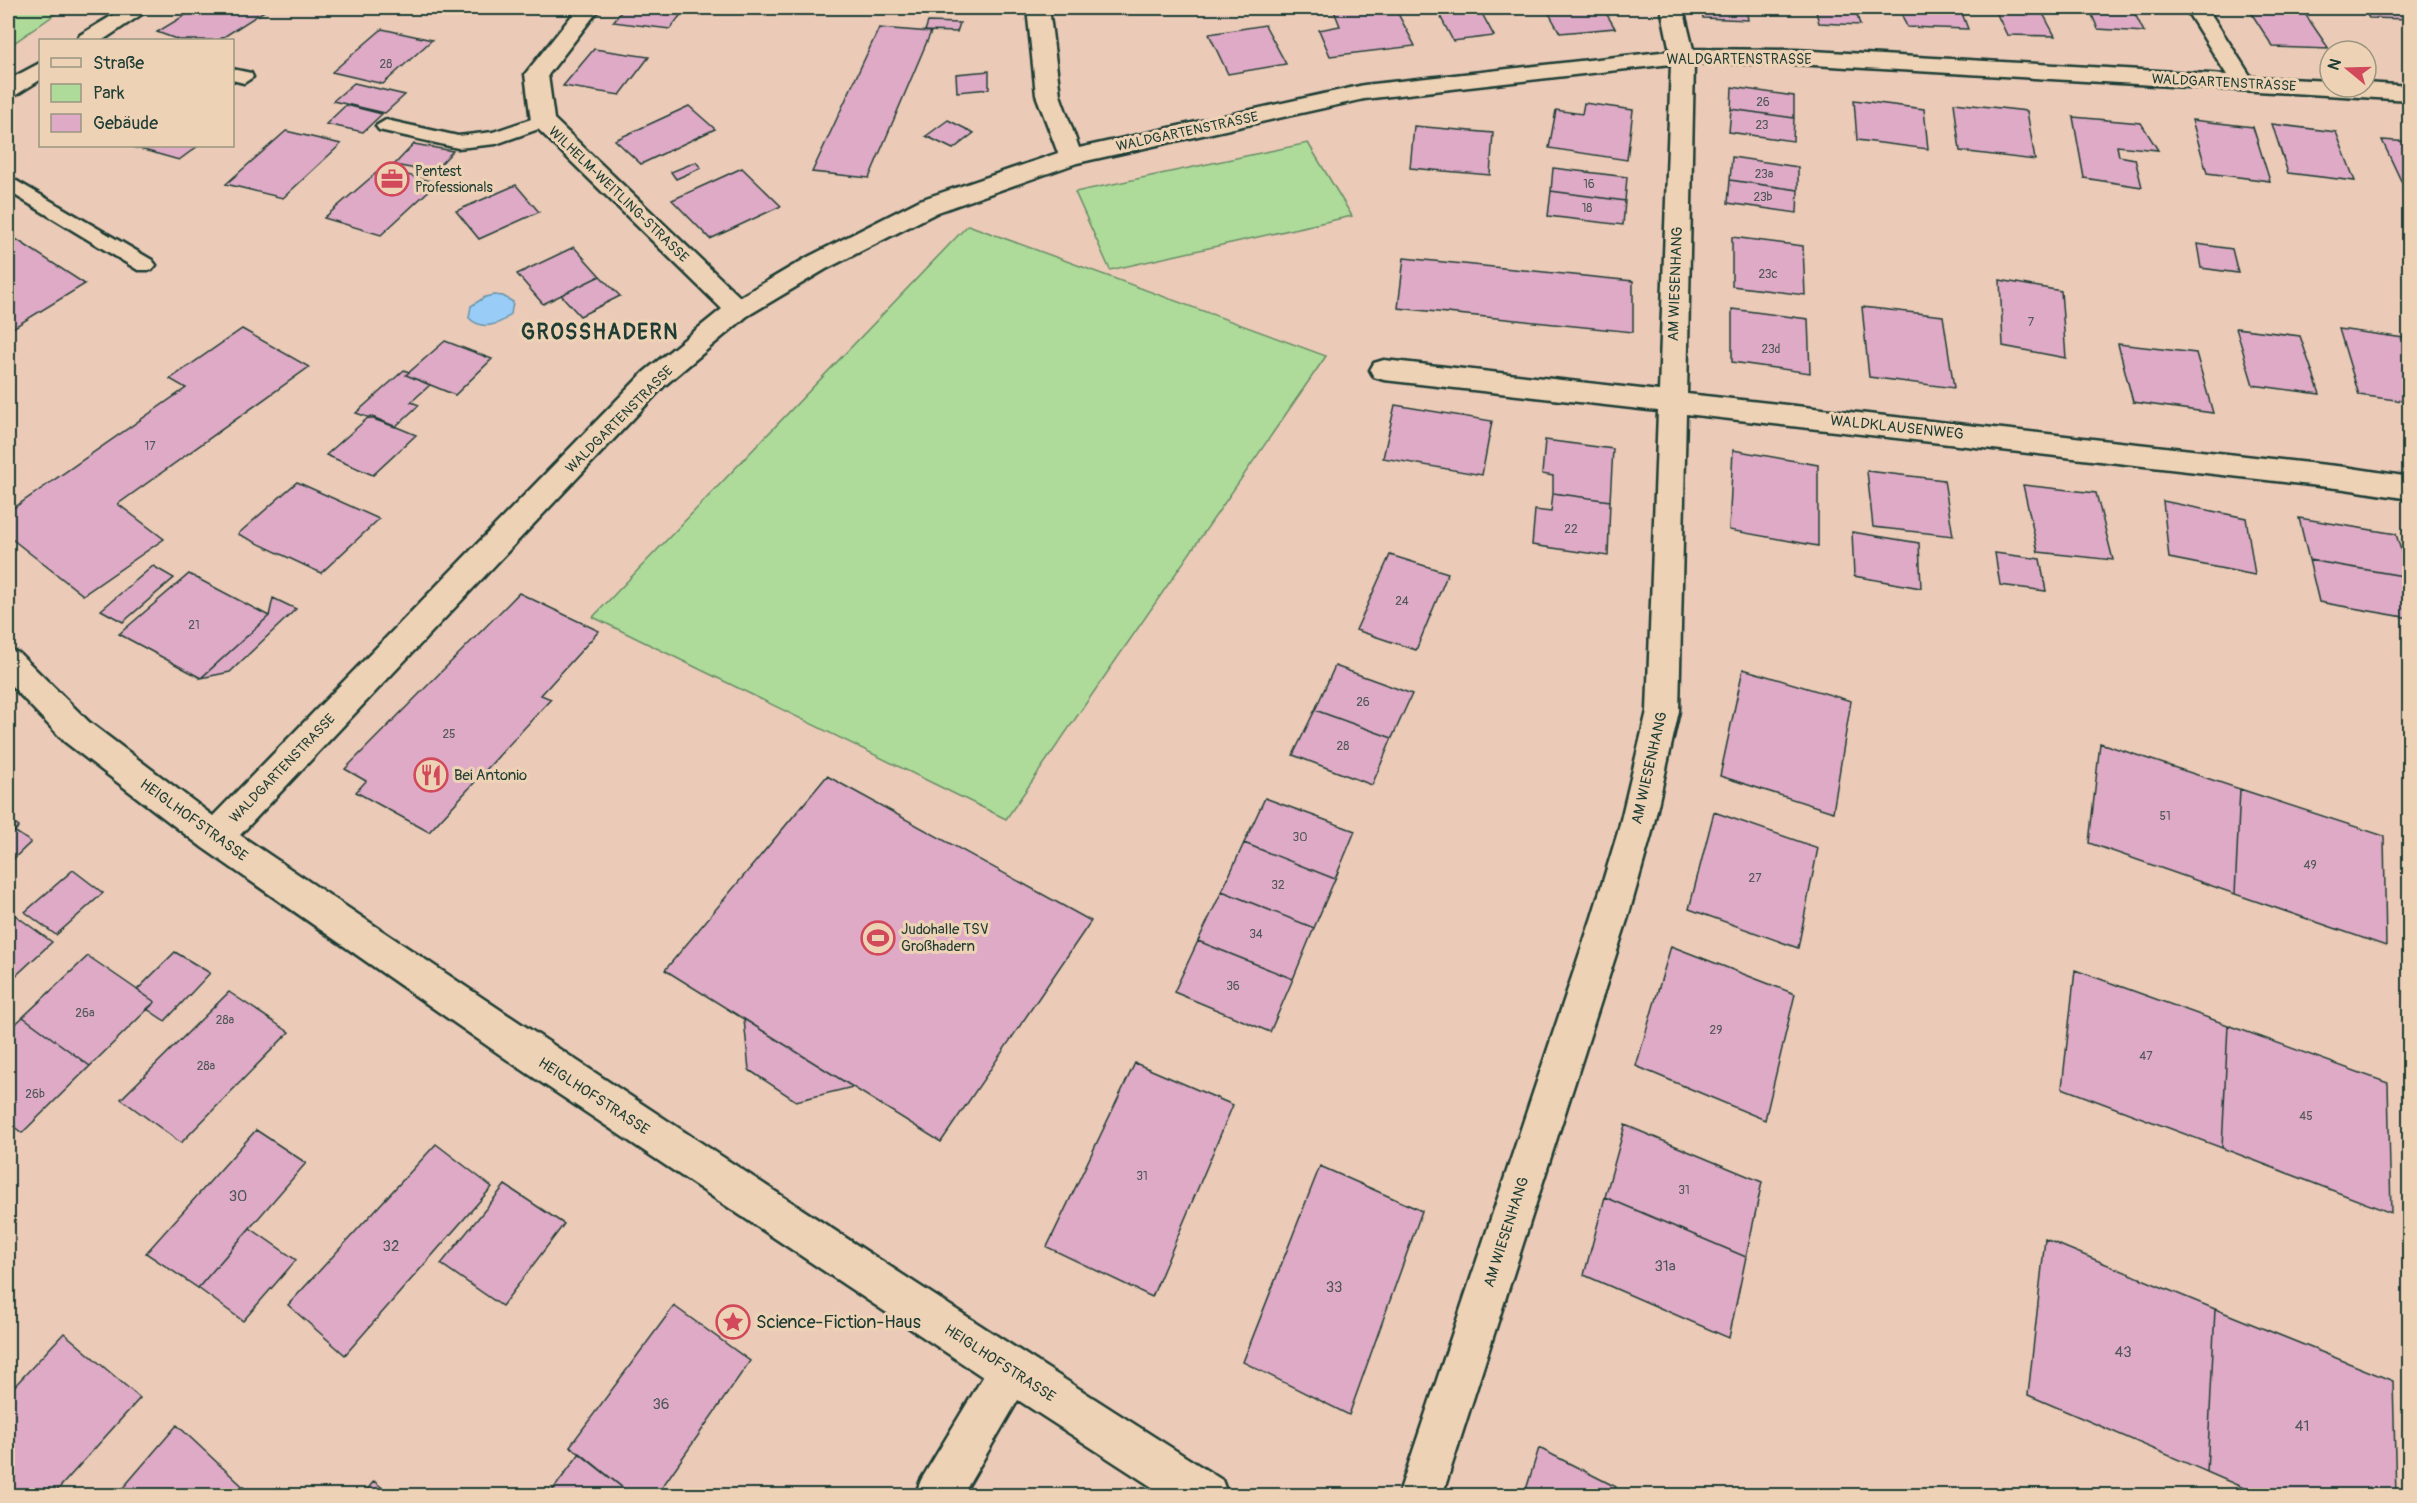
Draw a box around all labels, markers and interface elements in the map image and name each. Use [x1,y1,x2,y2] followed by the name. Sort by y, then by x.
[39,39,234,147] legend
[2318,39,2378,99] north arrow
[1667,51,1811,68] street label: WALDGARTENSTRASSE
[93,52,144,75] text: Straße
[2324,56,2346,73] text: N
[380,57,392,72] house number: 28
[2151,70,2297,95] street label: WALDGARTENSTRASSE
[93,82,125,105] text: Park
[1756,95,1770,110] house number: 26
[1114,108,1260,155] street label: WALDGARTENSTRASSE
[93,112,158,135] text: Gebäude
[1755,118,1769,133] house number: 23
[545,123,692,266] street label: WILHELM-WEITLING-STRASSE
[374,161,410,197] office icon: Pentest Professionals
[415,163,494,196] place label: Pentest Professionals
[1755,167,1774,182] house number: 23a
[1583,177,1595,192] house number: 16
[1754,190,1773,205] house number: 23b
[1582,201,1592,216] house number: 18
[1664,226,1687,342] street label: AM WIESENHANG
[1758,267,1778,282] house number: 23c
[2028,315,2035,330] house number: 7
[521,319,679,346] district label: GROSSHADERN
[1762,342,1781,357] house number: 23d
[562,362,677,477] street label: WALDGARTENSTRASSE
[1829,411,1965,444] street label: WALDKLAUSENWEG
[144,439,156,454] house number: 17
[1564,522,1578,537] house number: 22
[1395,594,1409,609] house number: 24
[188,618,200,633] house number: 21
[1356,695,1370,710] house number: 26
[226,710,339,826] street label: WALDGARTENSTRASSE
[1627,710,1672,826] street label: AM WIESENHANG
[442,727,456,742] house number: 25
[1337,739,1349,754] house number: 28
[413,757,449,793] restaurant icon: Bei Antonio
[454,766,527,785] place label: Bei Antonio
[136,775,252,866] street label: HEIGLHOFSTRASSE
[2159,809,2171,824] house number: 51
[1293,830,1307,845] house number: 30
[2303,858,2317,873] house number: 49
[1748,871,1762,886] house number: 27
[1271,878,1285,893] house number: 32
[860,920,896,956] sports icon: Judohalle TSV Großhadern
[901,920,989,956] place label: Judohalle TSV Großhadern
[1249,927,1263,942] house number: 34
[1226,979,1240,994] house number: 36
[75,1006,95,1021] house number: 26a
[216,1013,235,1028] house number: 28a
[1710,1023,1722,1038] house number: 29
[2139,1049,2153,1064] house number: 47
[535,1053,653,1140] street label: HEIGLHOFSTRASSE
[197,1059,216,1074] house number: 28a
[25,1087,45,1102] house number: 26b
[2299,1109,2313,1124] house number: 45
[1136,1169,1148,1184] house number: 31
[1480,1175,1533,1290] street label: AM WIESENHANG
[1678,1183,1690,1198] house number: 31
[229,1187,247,1206] house number: 30
[383,1237,399,1256] house number: 32
[1654,1257,1676,1276] house number: 31a
[1326,1278,1342,1297] house number: 33
[715,1304,751,1340] place icon: Science-Fiction-Haus
[756,1311,921,1334] place label: Science-Fiction-Haus
[941,1320,1059,1407] street label: HEIGLHOFSTRASSE
[2114,1343,2132,1362] house number: 43
[652,1395,670,1414] house number: 36
[2295,1417,2309,1436] house number: 41

